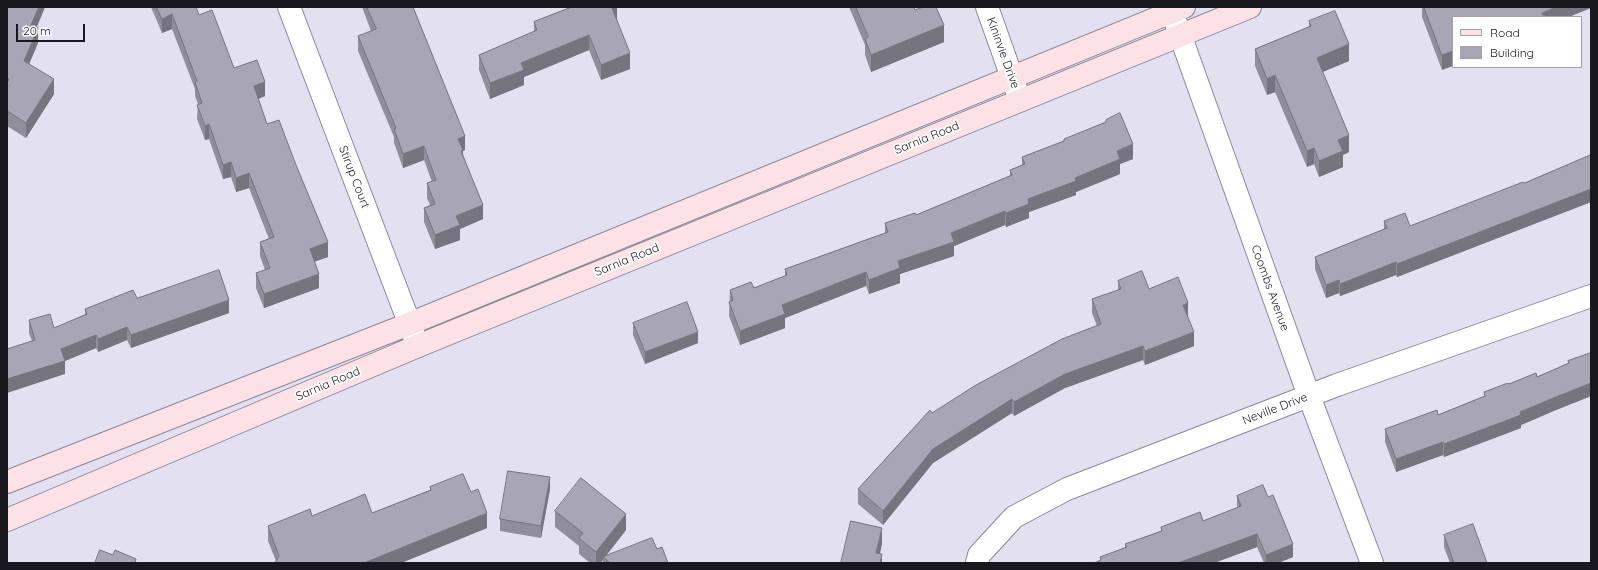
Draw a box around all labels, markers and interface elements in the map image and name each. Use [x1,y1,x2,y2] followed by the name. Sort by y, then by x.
[983,15,1023,91] street label: Kininvie Drive
[18,16,87,42] scale bar
[1452,16,1582,68] legend
[23,23,51,38] text: 20 m
[1490,25,1520,40] text: Road
[1490,45,1534,60] text: Building
[893,119,961,157] street label: Sarnia Road
[335,144,373,210] street label: Stirup Court
[593,241,661,279] street label: Sarnia Road
[1248,243,1292,333] street label: Coombs Avenue
[294,364,362,404] street label: Sarnia Road
[1240,390,1310,428] street label: Neville Drive

